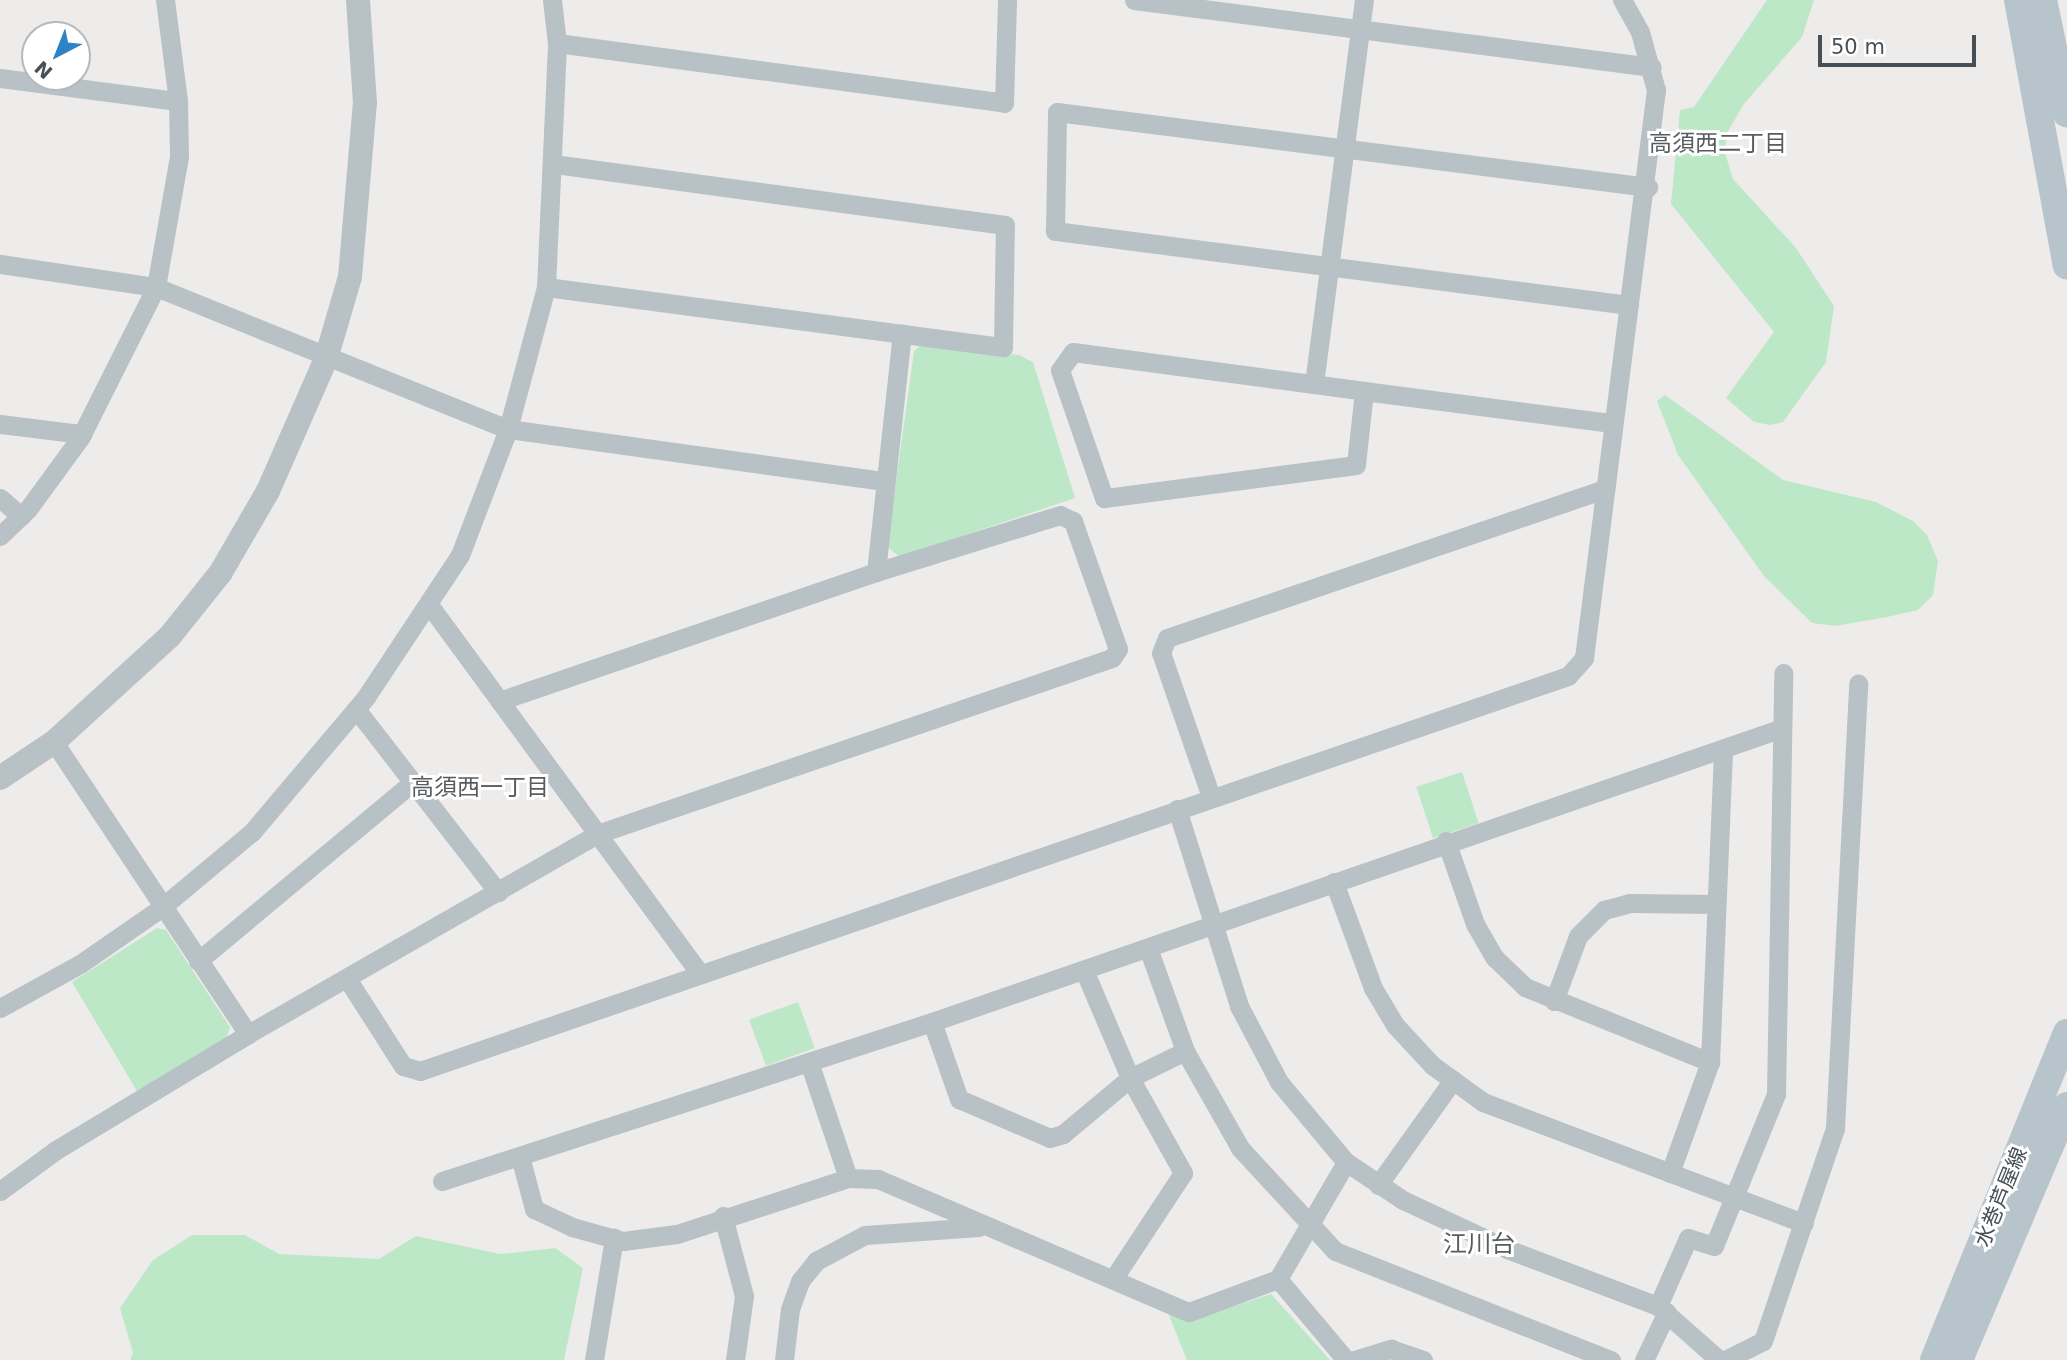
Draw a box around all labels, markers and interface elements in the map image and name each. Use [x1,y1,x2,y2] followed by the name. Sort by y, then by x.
[21,21,91,91] north arrow
[1822,21,1980,65] scale bar
[1831,35,1885,59] text: 50 m
[30,57,57,84] text: N
[1649,129,1787,157] district label: 高須西二丁目
[411,773,549,801] district label: 高須西一丁目
[1970,1144,2032,1250] street label: 水巻芦屋線
[1443,1231,1515,1259] district label: 江川台

